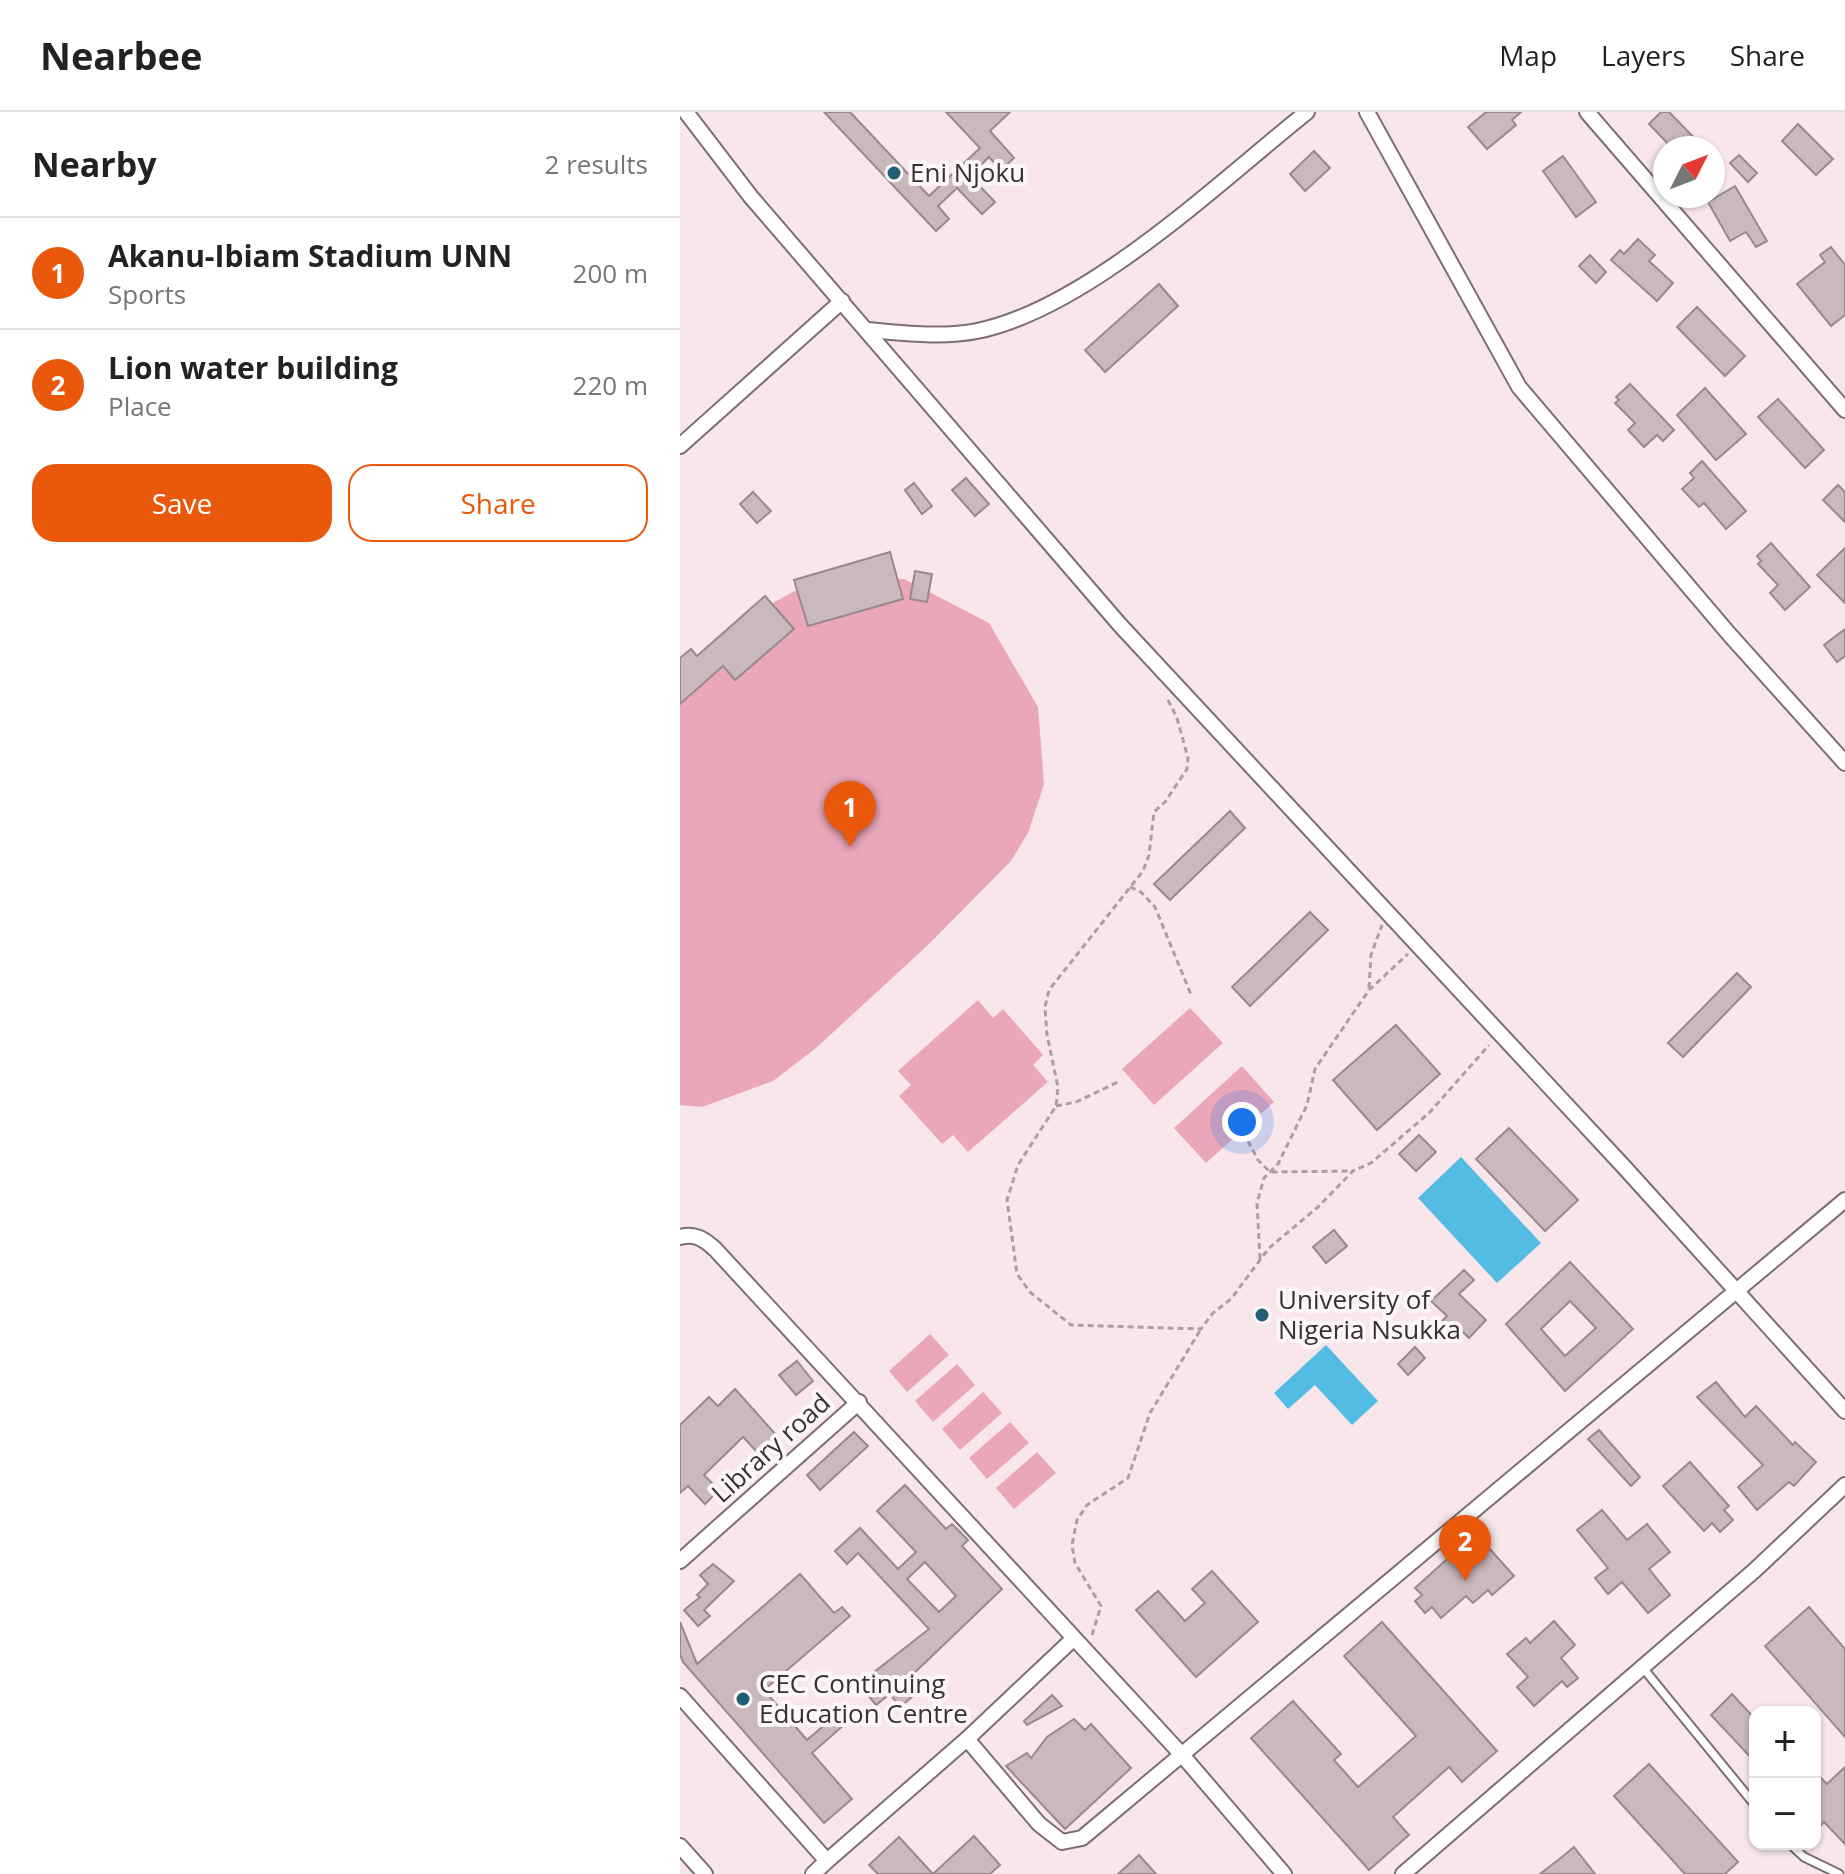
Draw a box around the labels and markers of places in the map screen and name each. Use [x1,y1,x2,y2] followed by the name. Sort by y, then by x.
[910,154,1025,190] place label: Eni Njoku
[885,164,903,182] marker: Eni Njoku
[824,781,876,847] pin: 1
[1278,1281,1461,1347] place label: University of Nigeria Nsukka
[1253,1306,1271,1324] marker: University of Nigeria Nsukka
[1439,1515,1491,1581] pin: 2
[759,1665,968,1731] place label: CEC Continuing Education Centre
[734,1690,752,1708] marker: CEC Continuing Education Centre

